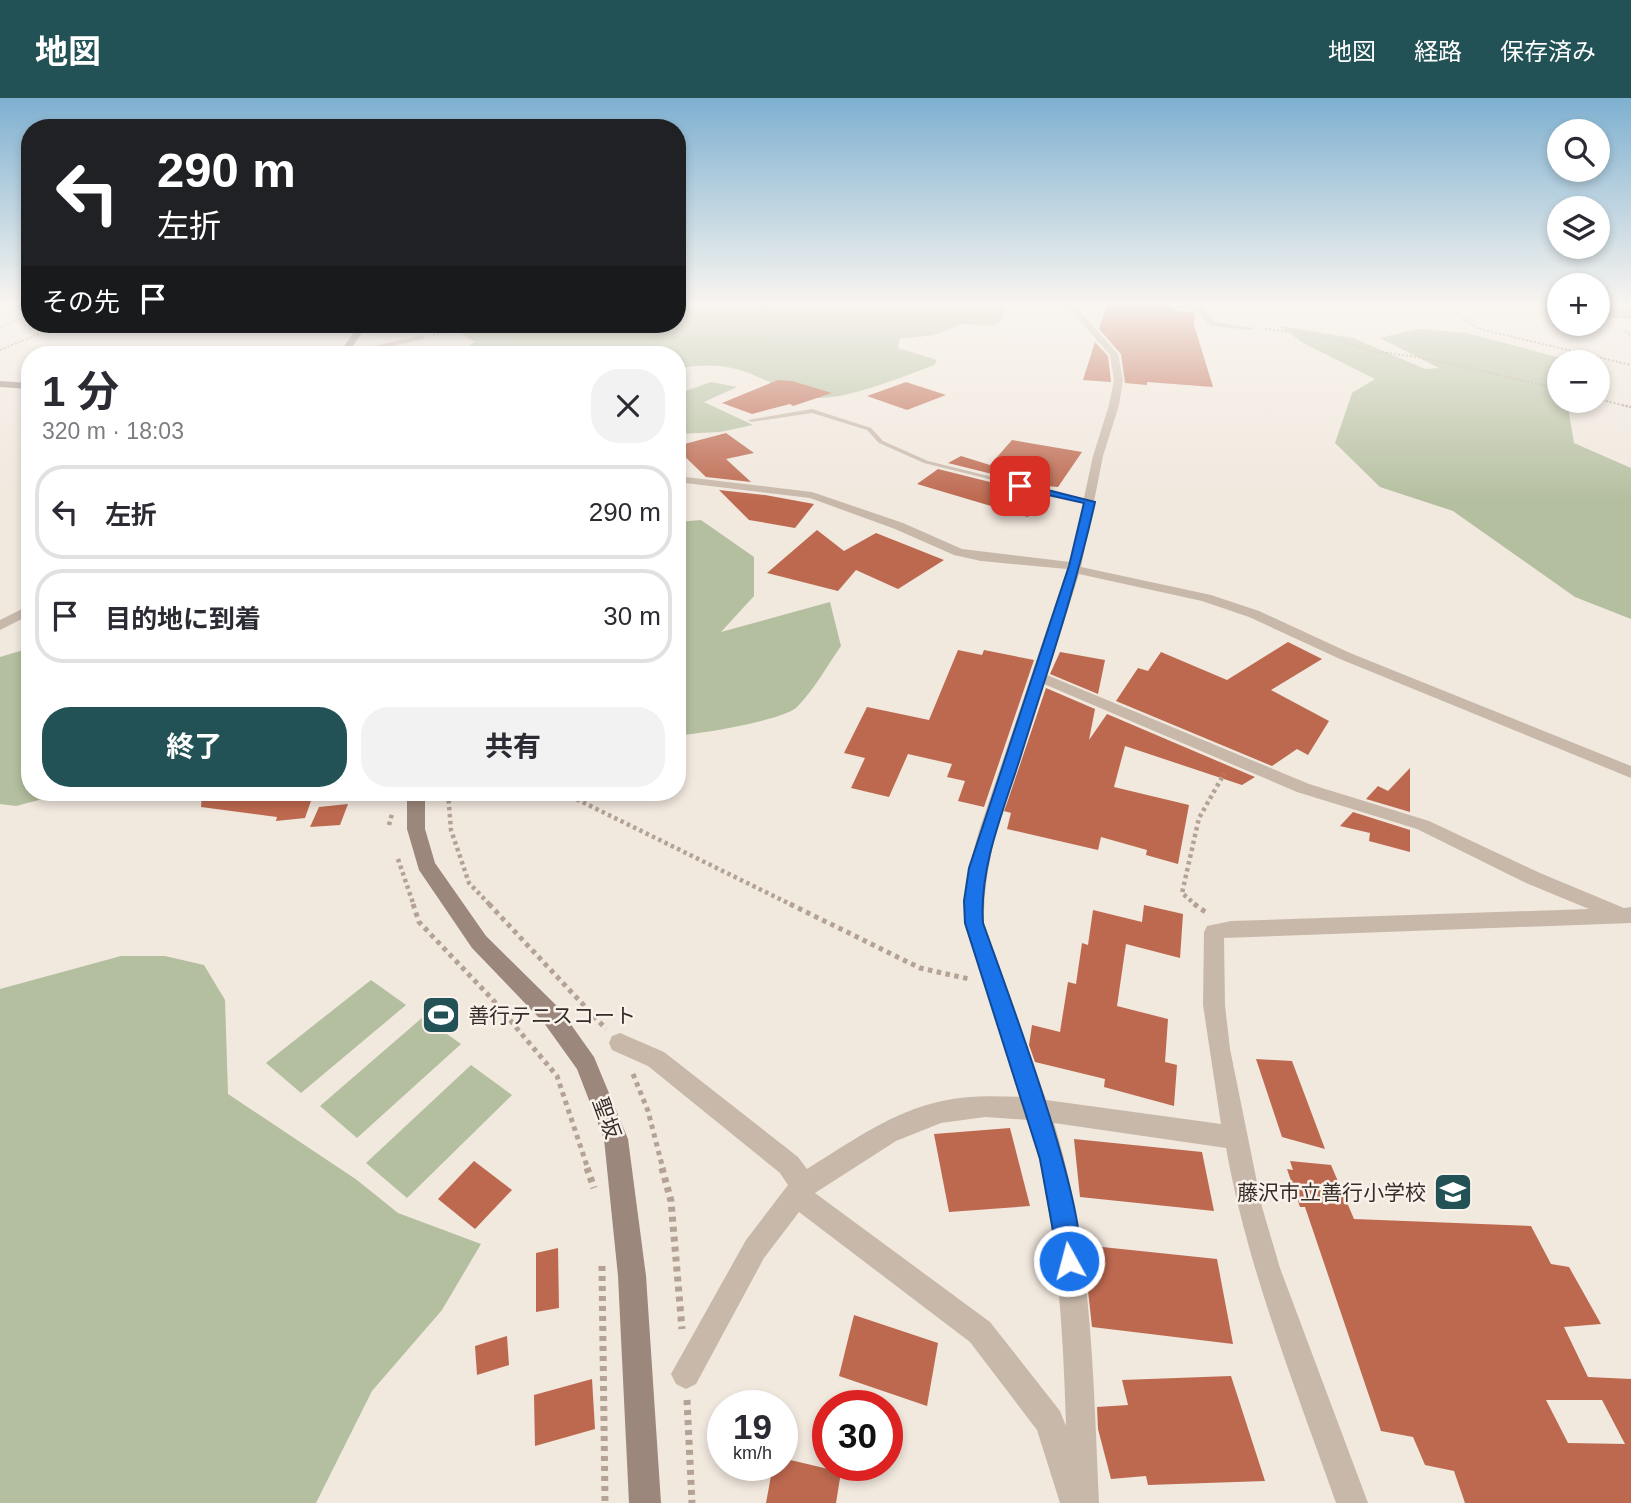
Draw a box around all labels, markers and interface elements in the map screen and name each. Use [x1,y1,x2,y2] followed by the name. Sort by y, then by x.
[35,33,101,70] text: 地図
[1328,38,1376,65] text: 地図
[1414,38,1462,65] text: 経路
[1500,38,1596,65] text: 保存済み
[1547,119,1610,413] map controls
[1547,119,1610,182] button: search
[157,143,296,197] text: 290 m
[42,147,133,238] icon: left
[1547,196,1610,259] button: layers
[157,208,221,244] text: 左折
[1547,273,1610,336] button: +
[134,280,172,318] icon: arrive
[42,287,120,317] text: その先
[1547,350,1610,413] button: −
[42,368,119,415] text: 1 分
[591,369,665,443] button: close
[42,418,184,444] text: 320 m · 18:03
[990,456,1050,516] pin
[1001,467,1039,505] icon: arrive
[46,493,84,531] icon: left
[589,497,661,527] text: 290 m
[105,500,157,530] text: 左折
[46,597,84,635] icon: arrive
[603,601,661,631] text: 30 m
[105,604,261,634] text: 目的地に到着
[42,707,347,787] button: 終了
[361,707,665,787] button: 共有
[420,994,462,1036] sports icon: 善行テニスコート
[468,1004,636,1027] place label: 善行テニスコート
[589,1094,625,1142] street label: 聖坂
[1432,1171,1474,1213] school or university icon: 藤沢市立善行小学校
[1237,1181,1426,1204] place label: 藤沢市立善行小学校
[1032,1224,1106,1298] position arrow
[812,1390,903,1481] speed limit sign: 30
[733,1407,772,1446] text: 19
[733,1443,772,1463] text: km/h

